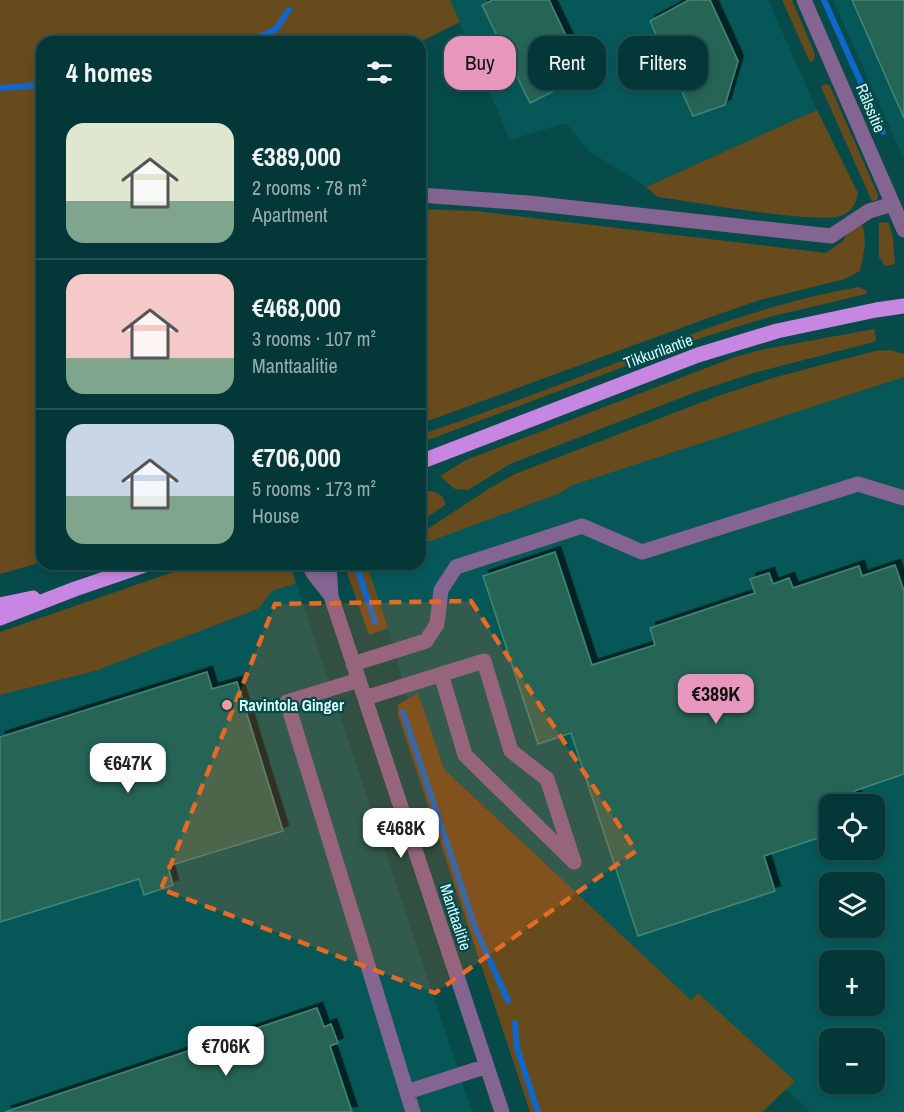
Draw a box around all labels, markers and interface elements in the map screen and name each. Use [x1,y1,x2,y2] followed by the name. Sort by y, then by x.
[444,36,516,90] chip: Buy
[528,36,606,90] chip: Rent
[618,36,708,90] chip: Filters
[66,55,153,90] text: 4 homes
[363,56,396,89] icon: filters
[851,80,891,136] street label: Rälssitie
[252,139,341,174] text: €389,000
[114,147,186,219] icon: home
[252,174,367,201] text: 2 rooms · 78 m²
[252,201,328,228] text: Apartment
[252,290,341,325] text: €468,000
[114,298,186,370] icon: home
[252,325,376,352] text: 3 rooms · 107 m²
[620,328,696,374] street label: Tikkurilantie
[252,352,338,379] text: Manttaalitie
[252,440,341,475] text: €706,000
[114,448,186,520] icon: home
[252,475,376,502] text: 5 rooms · 173 m²
[252,502,299,529] text: House
[674,674,758,725] pin: €389K
[692,680,740,707] text: €389K
[239,694,345,716] place label: Ravintola Ginger
[220,698,234,712] marker: Ravintola Ginger
[86,743,170,794] pin: €647K
[104,749,152,776] text: €647K
[819,794,885,1094] map controls
[819,794,885,860] button: locate
[359,808,443,859] pin: €468K
[377,814,425,841] text: €468K
[819,872,885,938] button: layers
[435,881,477,953] street label: Manttaalitie
[819,950,885,1016] button: +
[184,1026,268,1077] pin: €706K
[819,1028,885,1094] button: −
[202,1032,250,1059] text: €706K

